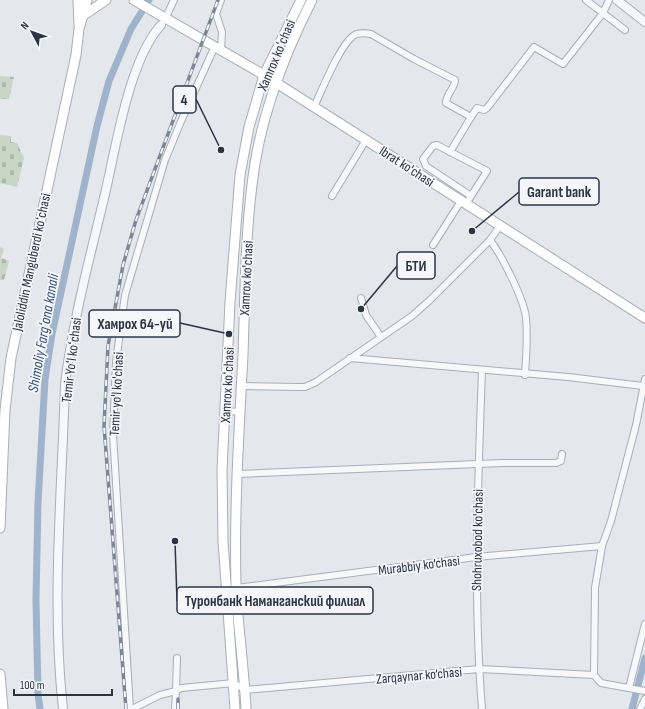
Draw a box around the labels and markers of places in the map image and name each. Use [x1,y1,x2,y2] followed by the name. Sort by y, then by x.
[173,86,196,113] callout: 4
[519,178,599,205] callout: Garant bank
[397,252,435,279] callout: БТИ
[89,310,180,337] callout: Хамрох 64-уй
[177,587,373,614] callout: Туронбанк Наманганский филиал

